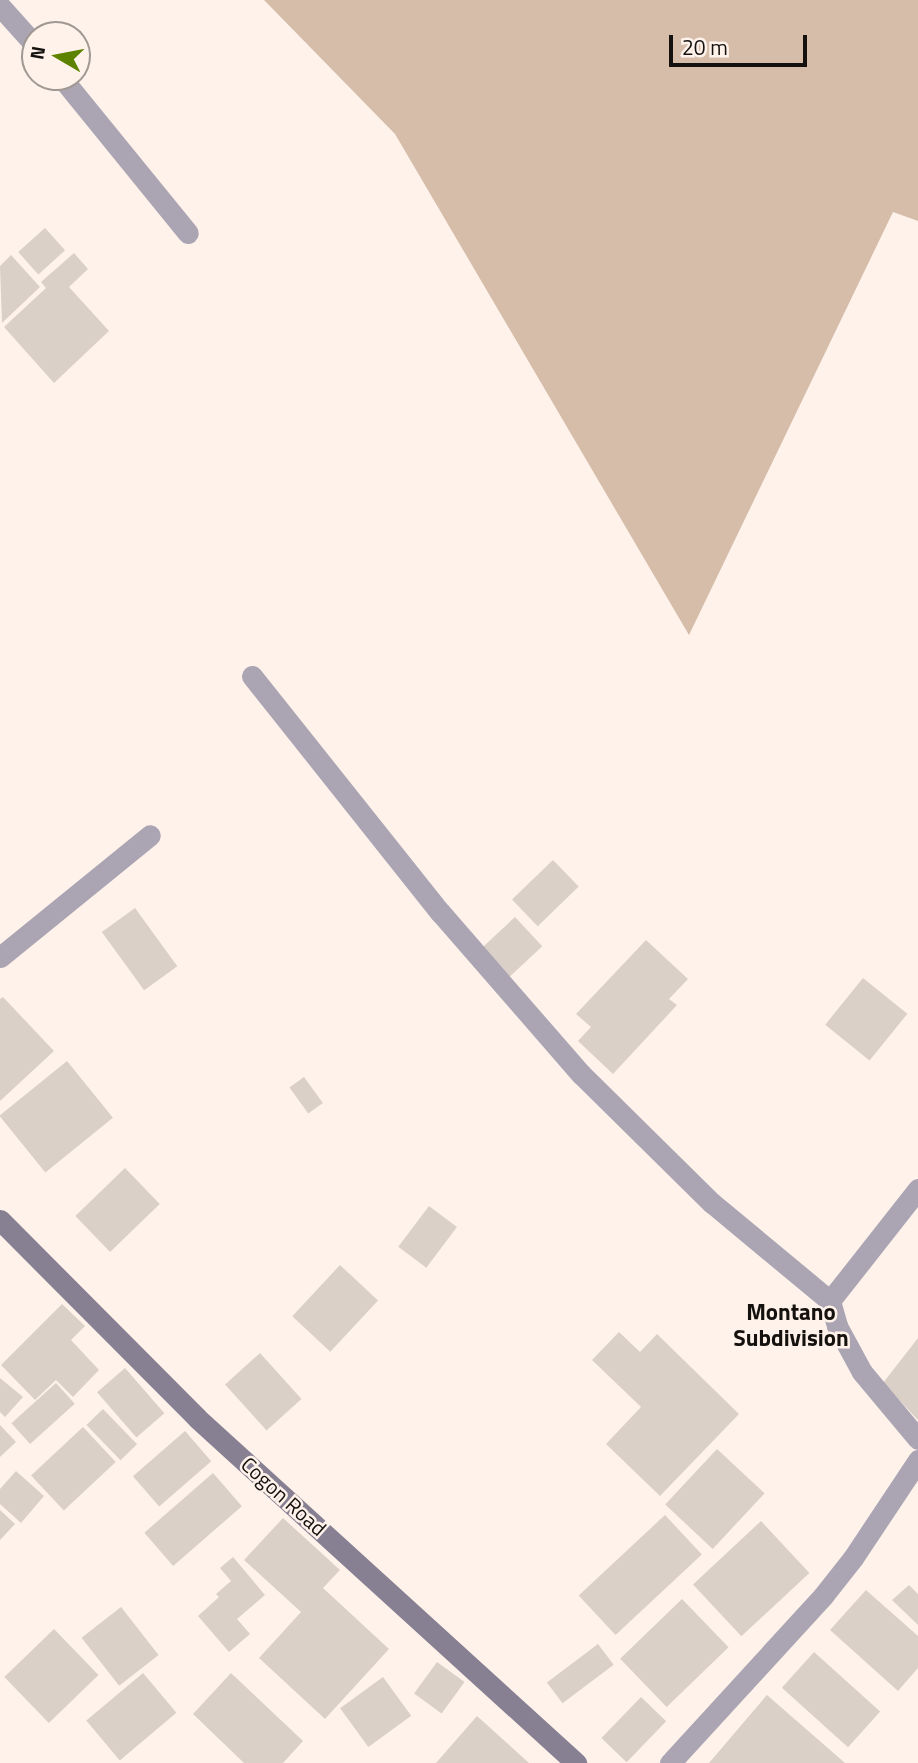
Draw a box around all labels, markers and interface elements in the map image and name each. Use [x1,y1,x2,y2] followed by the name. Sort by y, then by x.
[21,21,91,91] north arrow
[673,21,811,65] scale bar
[682,31,728,63] text: 20 m
[21,44,52,62] text: N
[733,1298,849,1352] district label: Montano Subdivision
[236,1451,332,1541] street label: Cogon Road

